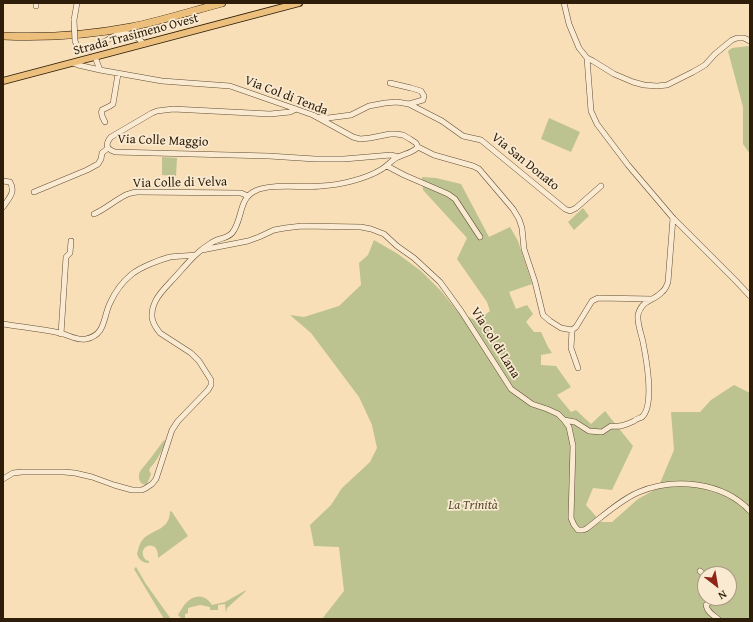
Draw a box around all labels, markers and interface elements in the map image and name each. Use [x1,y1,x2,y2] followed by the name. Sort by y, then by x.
[72,11,200,59] street label: Strada Trasimeno Ovest
[242,73,330,119] street label: Via Col di Tenda
[488,130,562,194] street label: Via San Donato
[117,132,209,150] street label: Via Colle Maggio
[133,174,227,192] street label: Via Colle di Velva
[467,305,523,381] street label: Via Col di Lana
[448,498,498,514] park label: La Trinità
[697,566,737,606] north arrow
[715,587,730,604] text: N

